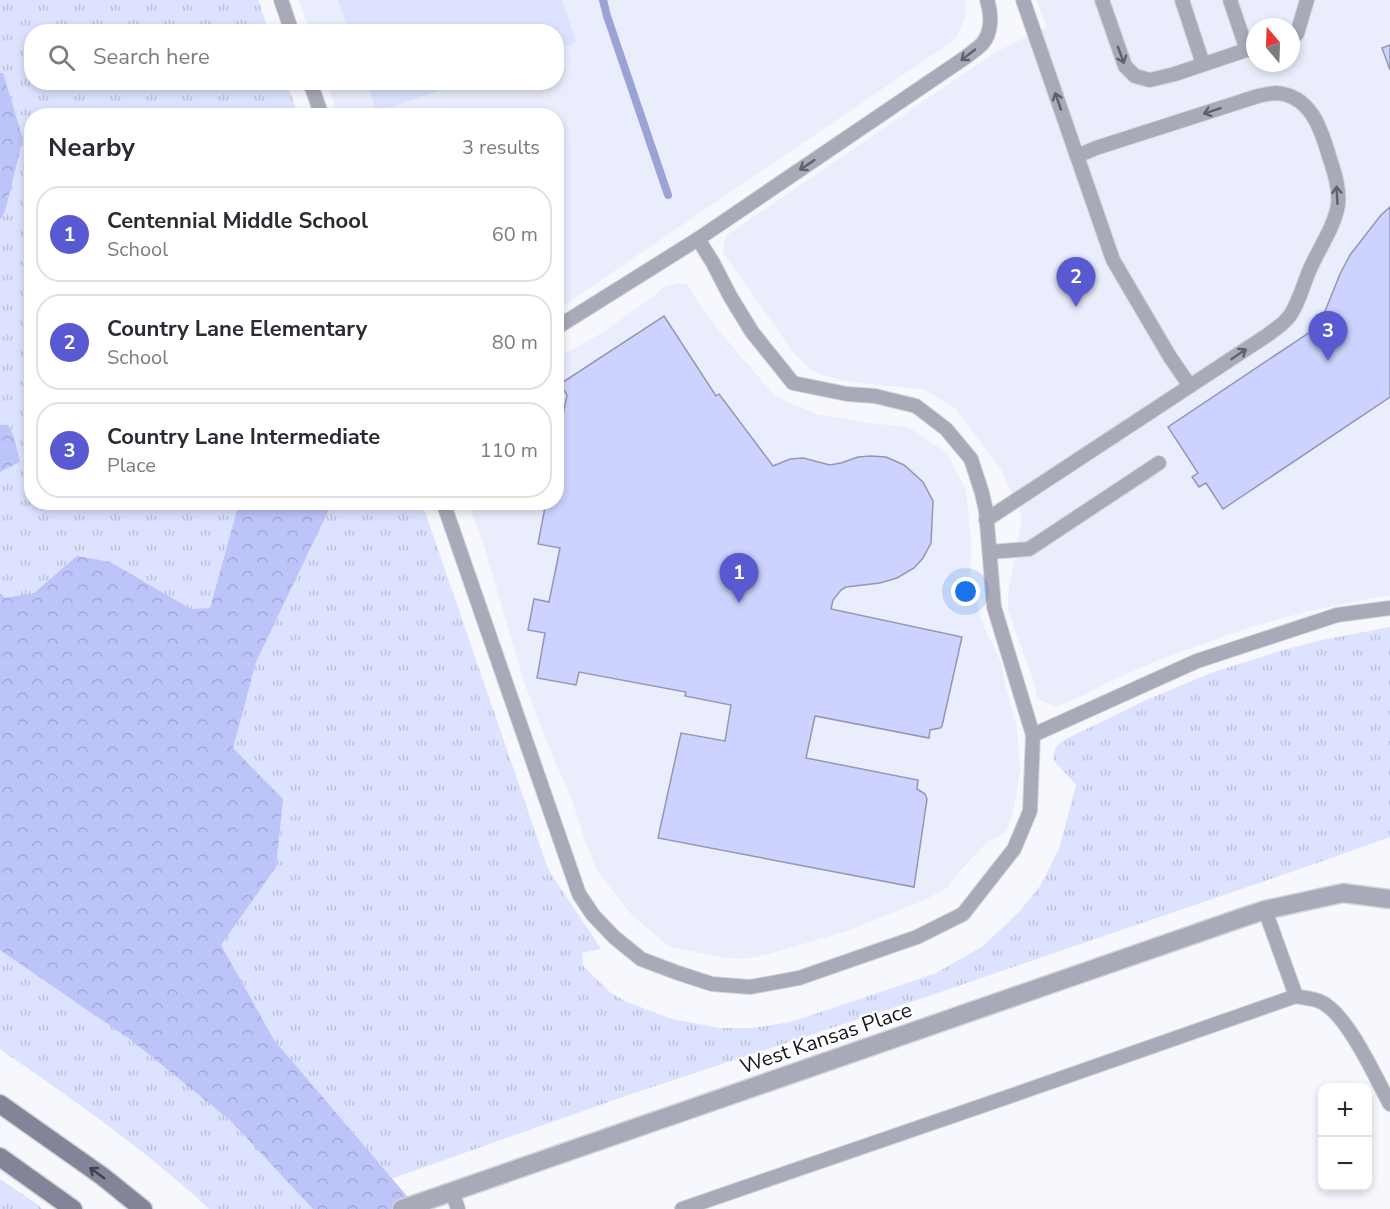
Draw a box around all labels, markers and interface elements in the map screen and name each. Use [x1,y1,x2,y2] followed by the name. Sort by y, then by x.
[1246,18,1300,72] north arrow
[24,24,564,90] search box
[45,41,78,74] icon: search
[93,42,210,72] text: Search here
[1116,45,1127,64] one-way arrow
[960,49,976,62] one-way arrow
[1051,92,1062,111] one-way arrow
[1203,106,1222,117] one-way arrow
[48,130,135,165] text: Nearby
[462,134,540,161] text: 3 results
[799,160,816,172] one-way arrow
[1332,186,1343,205] one-way arrow
[107,206,368,236] text: Centennial Middle School
[64,221,76,248] text: 1
[492,221,538,248] text: 60 m
[107,236,168,263] text: School
[1056,258,1096,307] pin: 2
[1308,312,1348,361] pin: 3
[107,314,367,344] text: Country Lane Elementary
[64,329,76,356] text: 2
[492,329,538,356] text: 80 m
[107,344,168,371] text: School
[1230,348,1247,360] one-way arrow
[107,422,380,452] text: Country Lane Intermediate
[64,437,76,464] text: 3
[480,437,538,464] text: 110 m
[107,452,156,479] text: Place
[720,554,758,603] pin: 1
[951,577,980,606] your location
[736,995,916,1081] street label: West Kansas Place
[1318,1083,1372,1191] map controls
[1318,1083,1372,1137] button: +
[1318,1137,1372,1191] button: −
[90,1167,106,1179] one-way arrow

